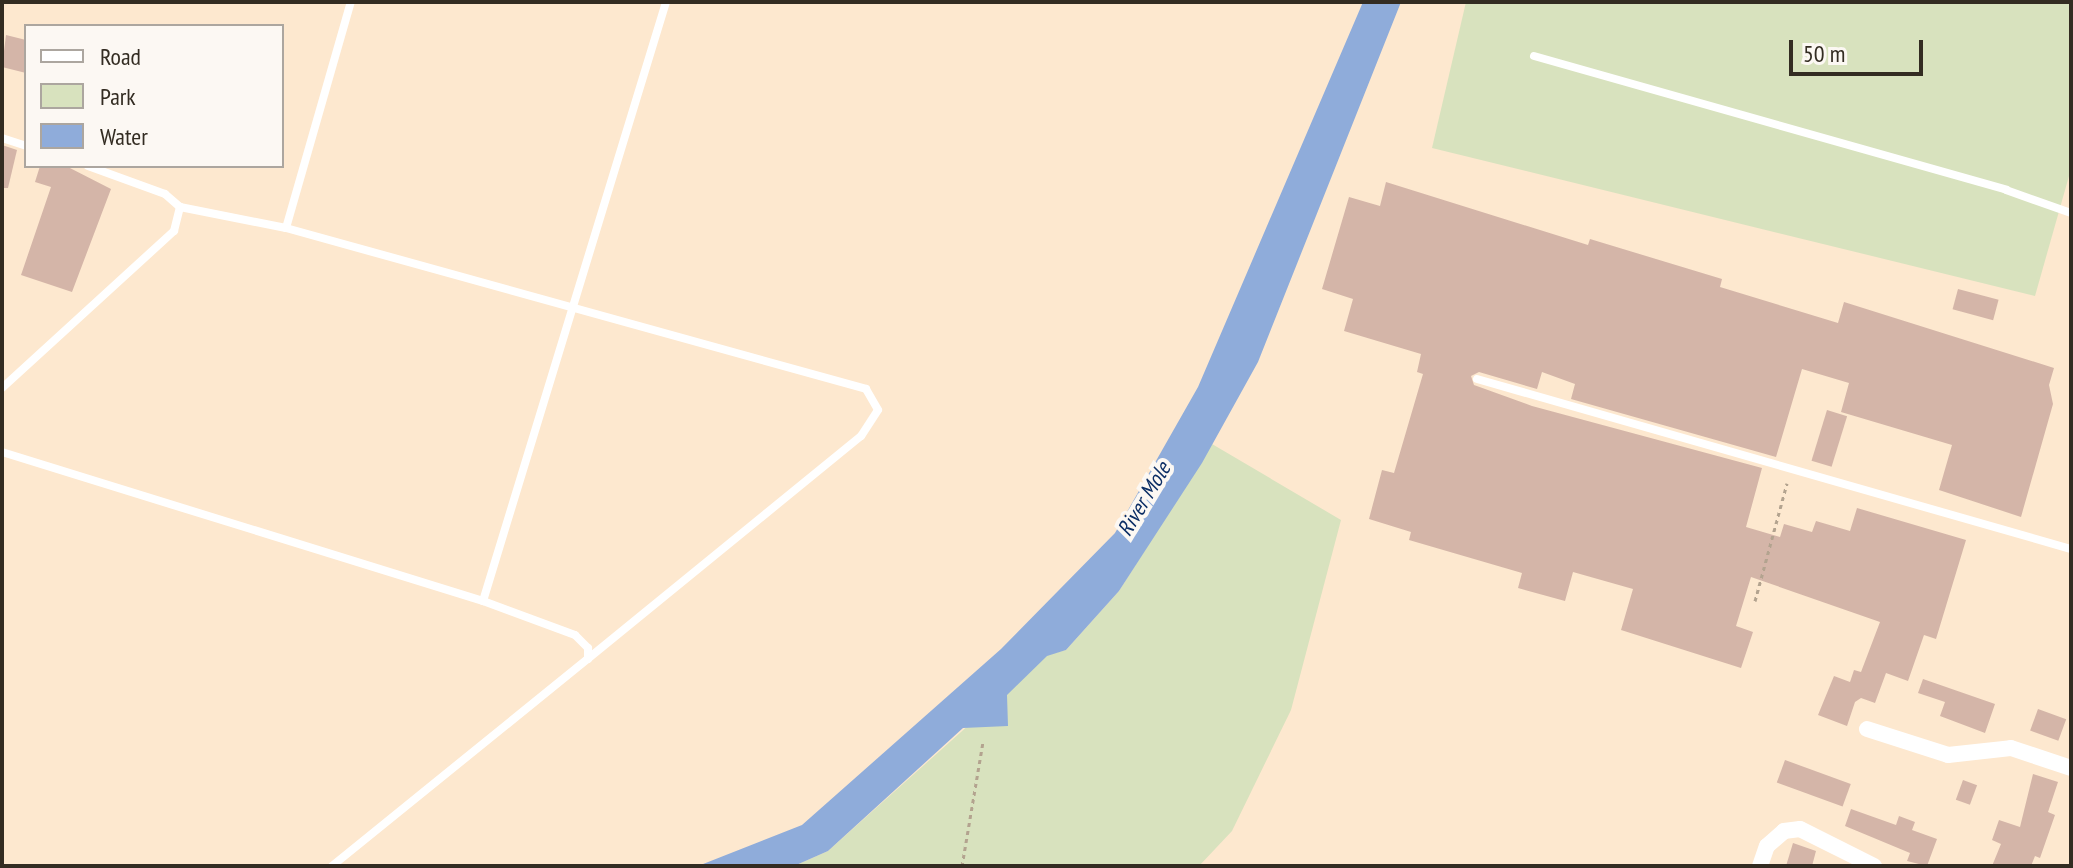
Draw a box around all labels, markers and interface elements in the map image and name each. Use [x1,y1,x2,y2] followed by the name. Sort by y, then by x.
[24,24,284,168] legend
[1793,24,1927,74] scale bar
[1803,38,1845,69] text: 50 m
[100,41,141,72] text: Road
[100,81,136,112] text: Park
[100,121,148,152] text: Water
[1112,457,1176,541] water label: River Mole

